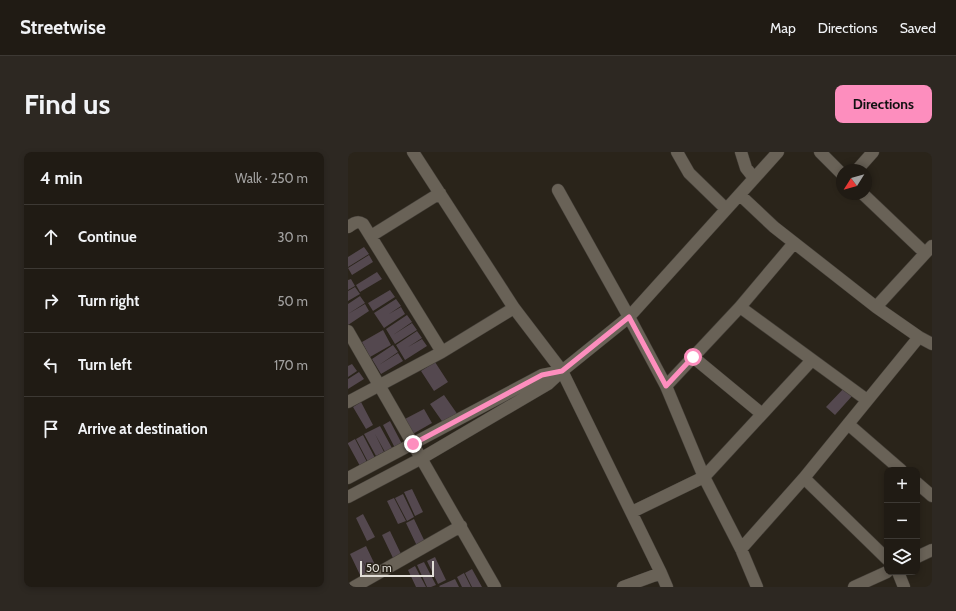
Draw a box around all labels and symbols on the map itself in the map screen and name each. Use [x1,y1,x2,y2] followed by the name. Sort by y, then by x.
[836,164,872,200] north arrow
[684,348,702,366] route start
[404,435,422,453] route end
[360,559,434,578] scale bar

